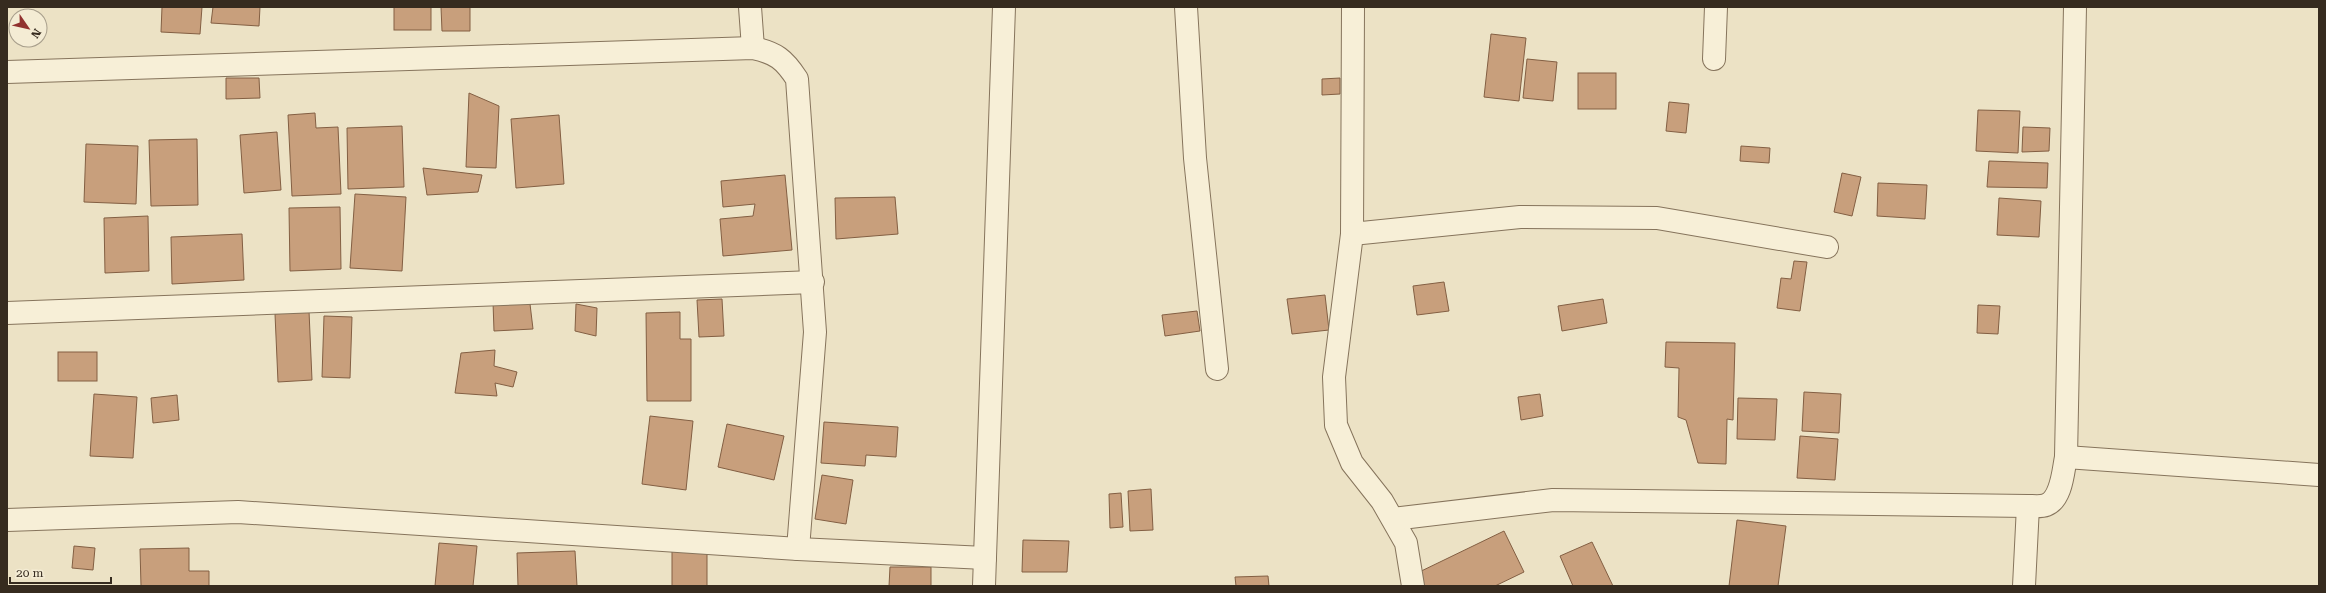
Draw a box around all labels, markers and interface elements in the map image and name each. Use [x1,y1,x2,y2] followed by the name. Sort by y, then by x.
[8,8,48,48] north arrow
[28,26,44,41] text: N
[10,559,111,585] scale bar
[16,566,43,580] text: 20 m

